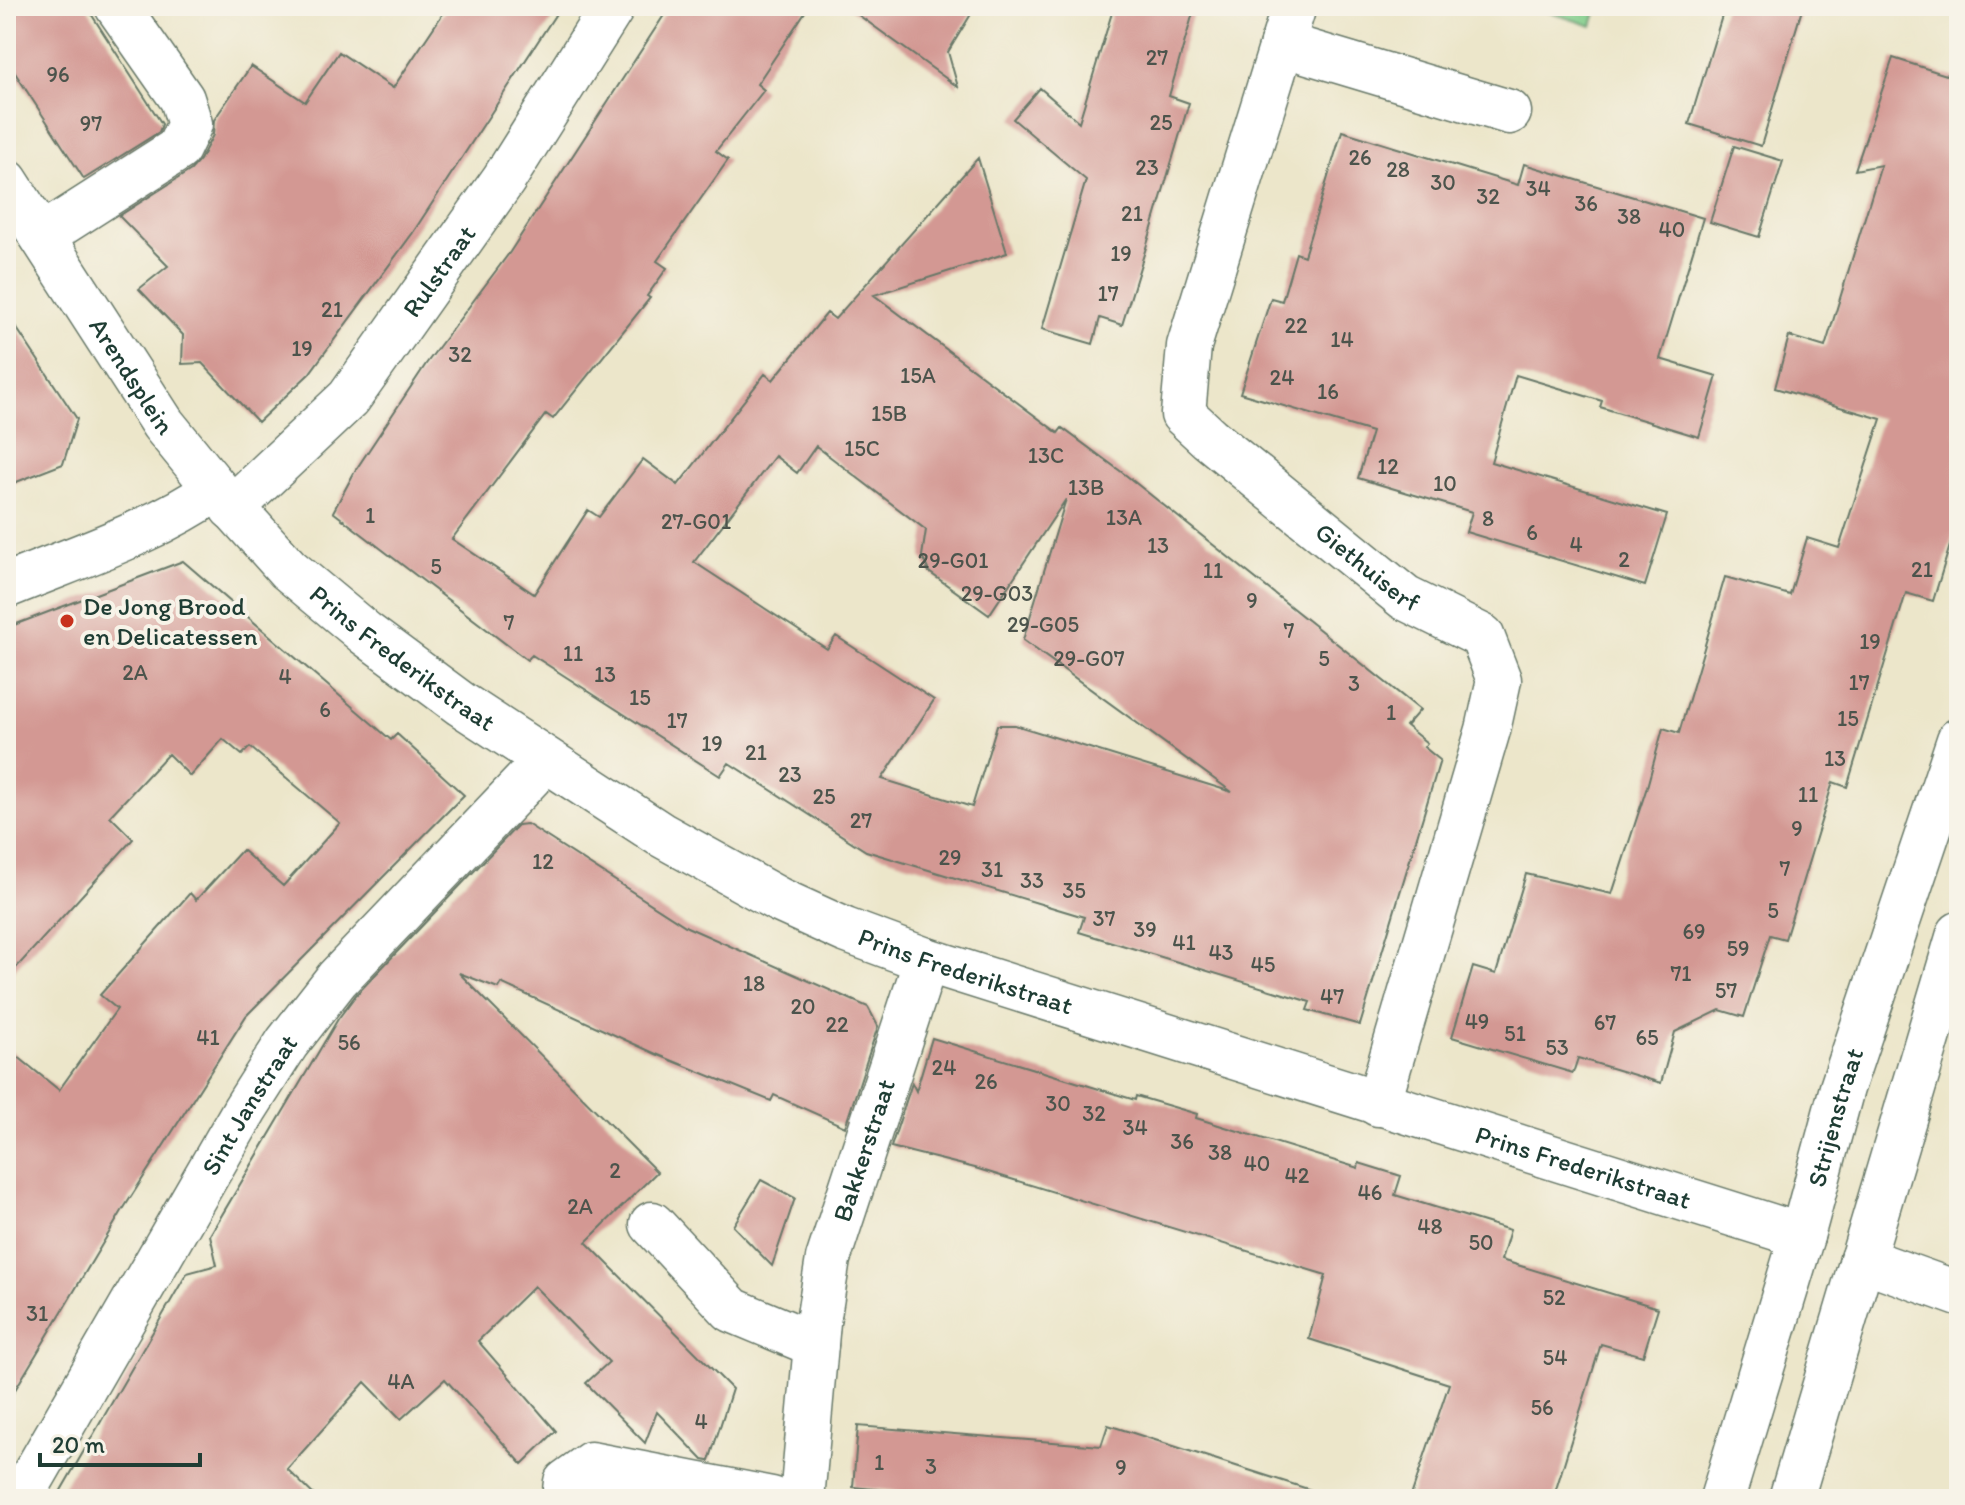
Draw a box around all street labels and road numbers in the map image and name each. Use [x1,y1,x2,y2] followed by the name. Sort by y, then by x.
[395,219,482,323] street label: Rulstraat
[82,311,181,441] street label: Arendsplein
[1309,515,1425,619] street label: Giethuiserf
[303,578,502,738] street label: Prins Frederikstraat
[854,920,1077,1021] street label: Prins Frederikstraat
[194,1027,304,1181] street label: Sint Janstraat
[1800,1044,1870,1190] street label: Strijenstraat
[825,1075,902,1226] street label: Bakkerstraat
[1472,1118,1695,1216] street label: Prins Frederikstraat

